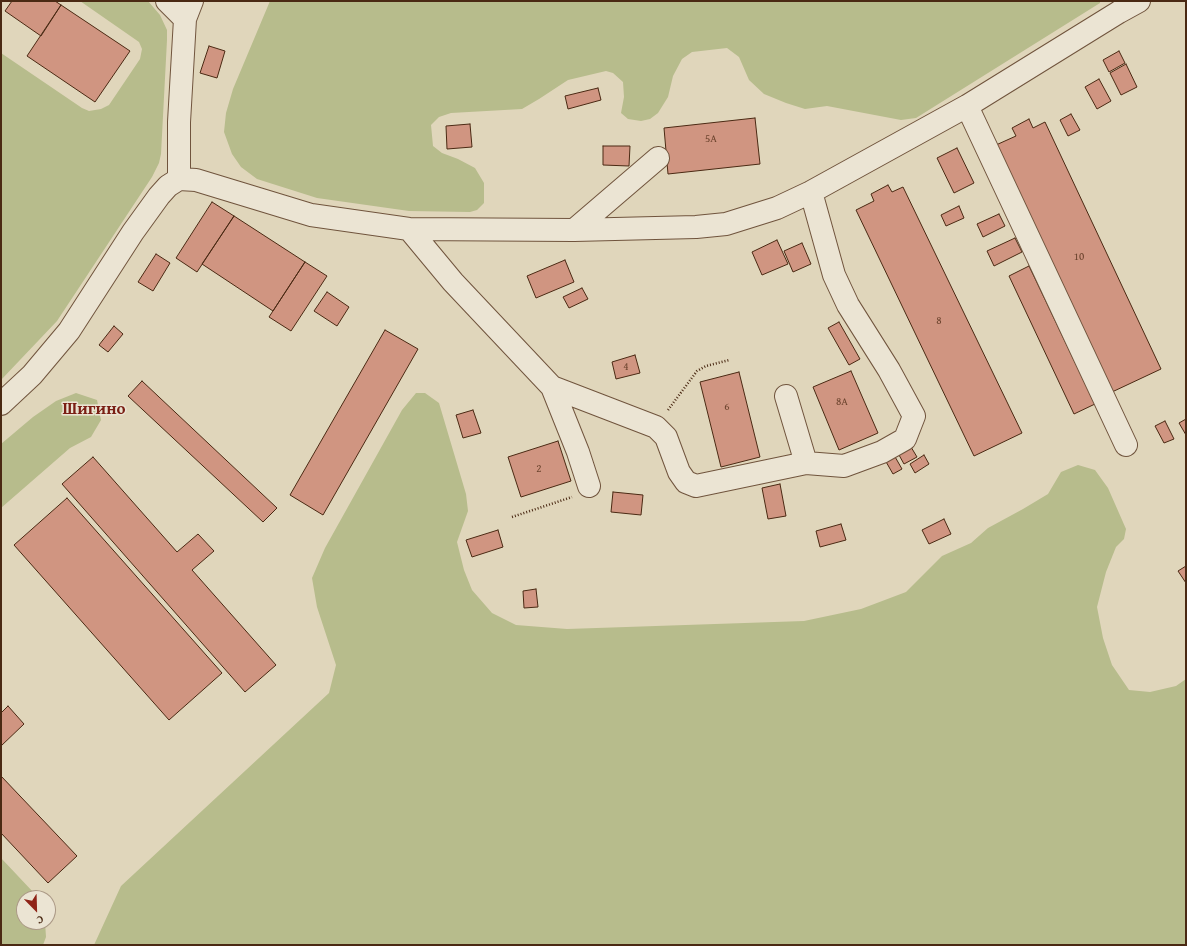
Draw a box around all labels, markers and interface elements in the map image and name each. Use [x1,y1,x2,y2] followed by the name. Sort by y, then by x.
[705,132,717,146] house number: 5А
[1074,250,1084,264] house number: 10
[936,314,942,328] house number: 8
[623,360,629,374] house number: 4
[836,395,848,409] house number: 8А
[62,400,126,420] district label: Шигино
[724,400,730,414] house number: 6
[536,462,542,476] house number: 2
[16,890,56,930] north arrow
[34,912,46,929] text: С

